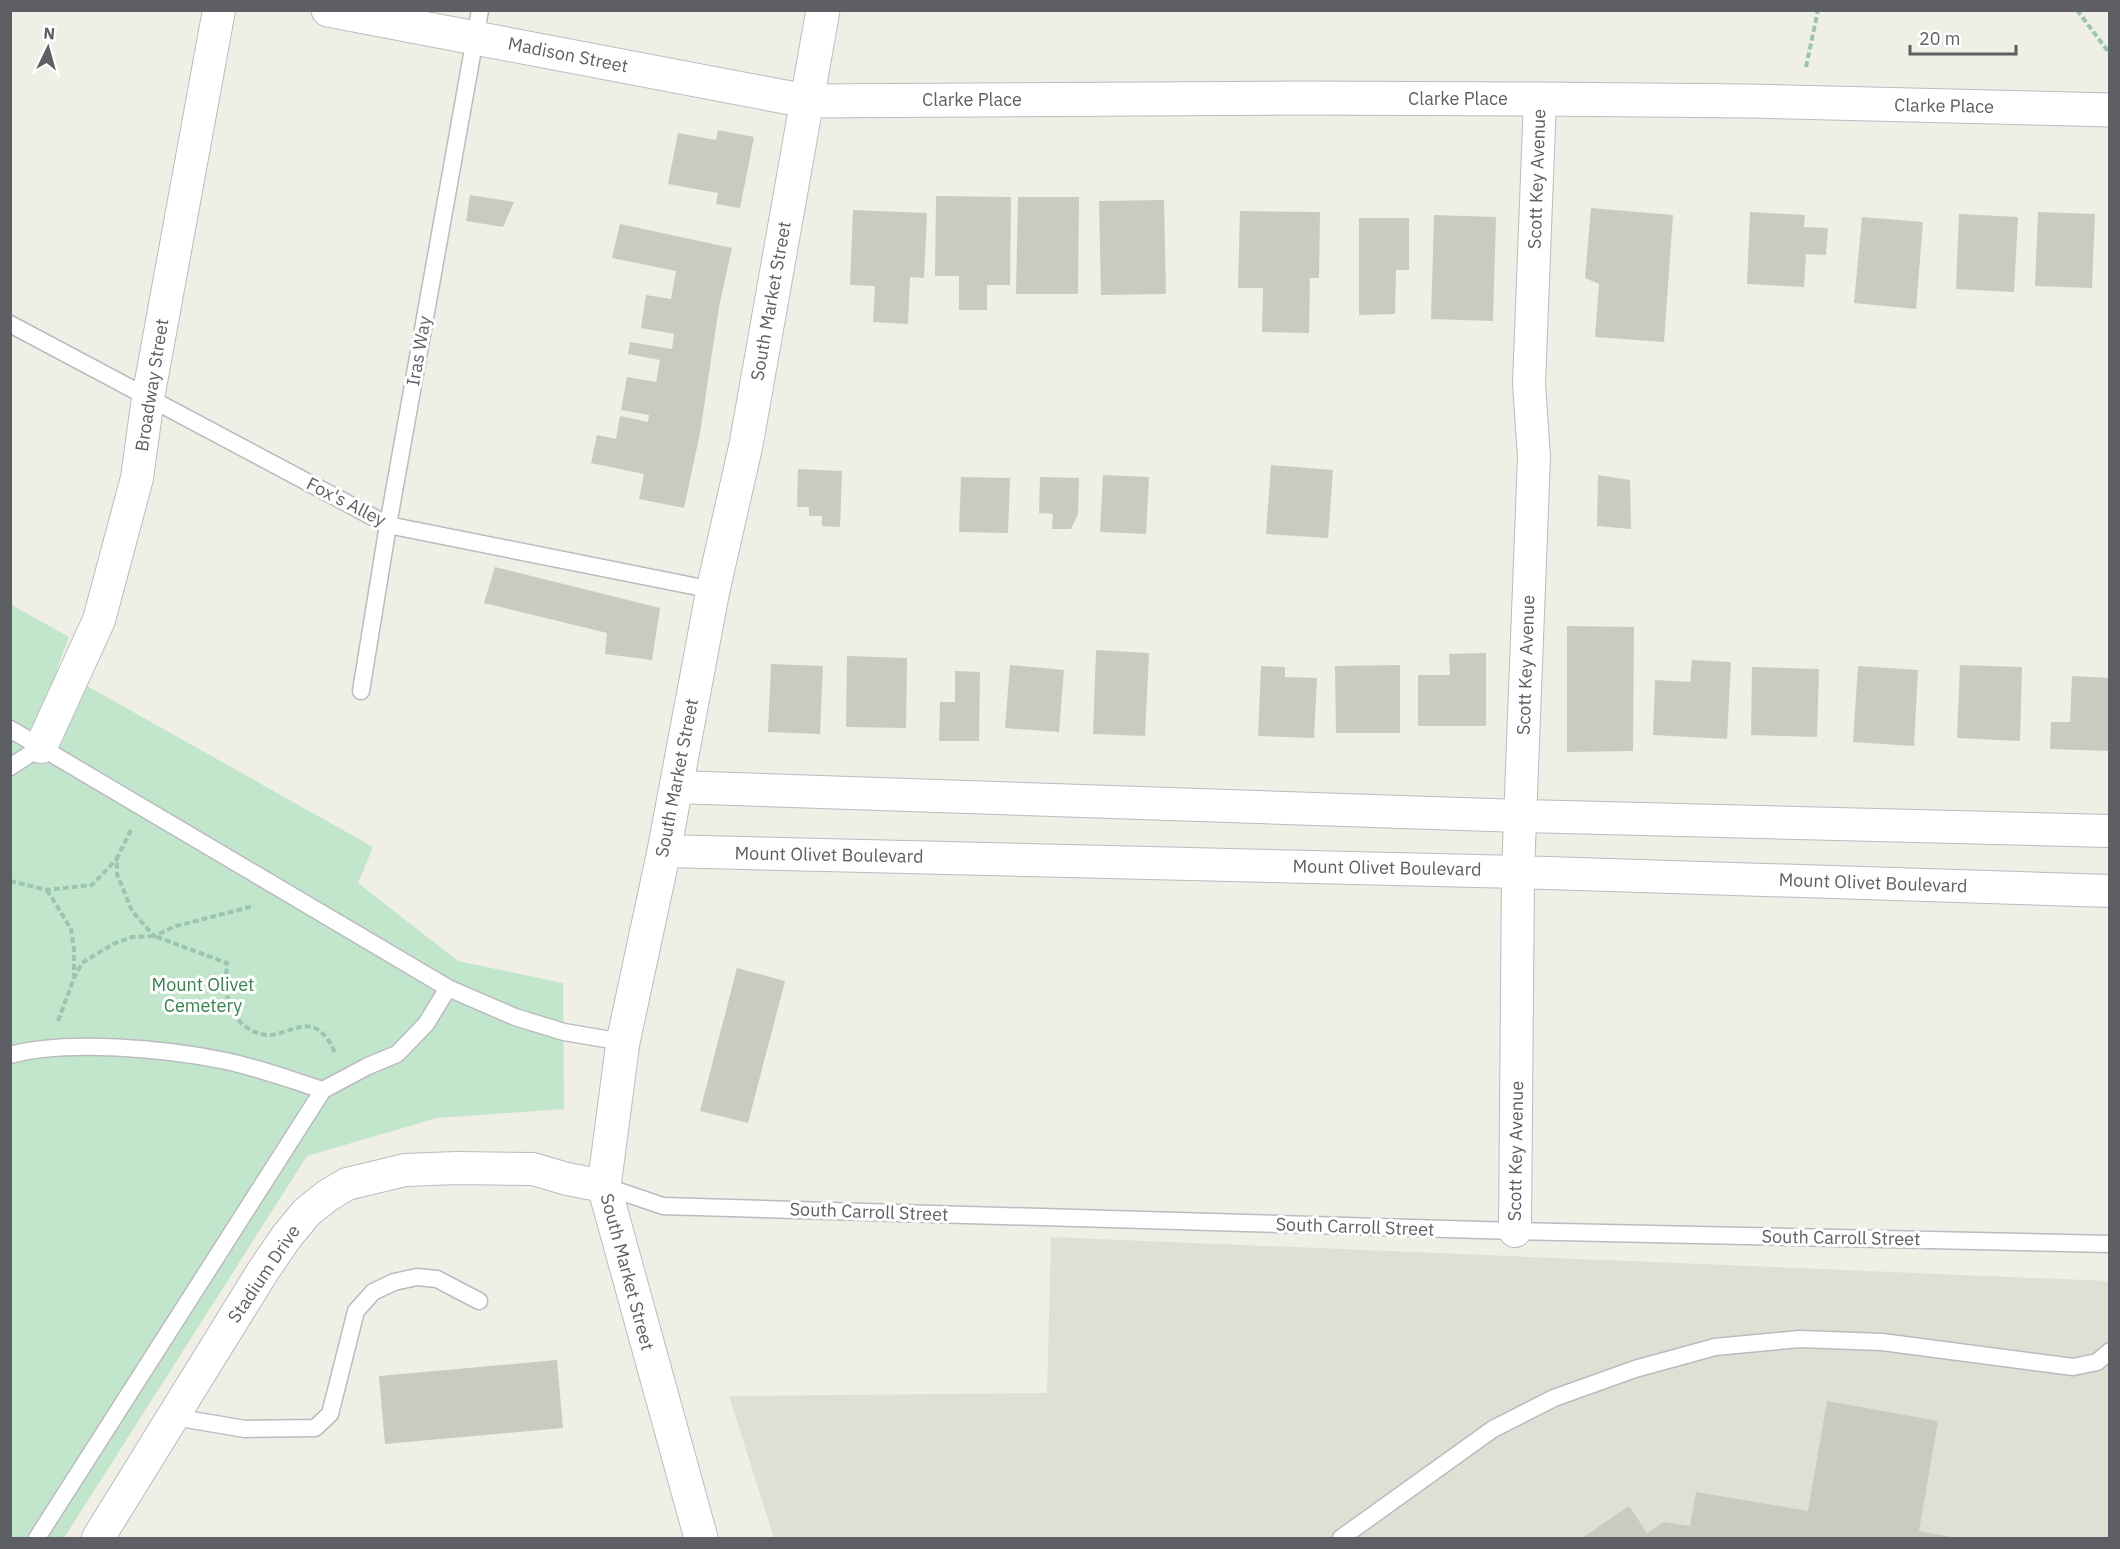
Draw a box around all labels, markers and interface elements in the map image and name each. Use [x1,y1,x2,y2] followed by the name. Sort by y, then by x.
[18,18,78,78] north arrow
[1910,18,2016,56] scale bar
[43,23,56,44] text: N
[1919,27,1961,50] text: 20 m
[506,32,630,77] street label: Madison Street
[1408,87,1508,110] street label: Clarke Place
[922,88,1022,111] street label: Clarke Place
[1894,93,1994,118] street label: Clarke Place
[1523,108,1550,249] street label: Scott Key Avenue
[745,219,796,382] street label: South Market Street
[401,314,436,388] street label: Iras Way
[130,317,173,453] street label: Broadway Street
[303,472,390,531] street label: Fox's Alley
[1512,594,1539,735] street label: Scott Key Avenue
[650,696,703,859] street label: South Market Street
[734,841,924,868] street label: Mount Olivet Boulevard
[1292,854,1482,881] street label: Mount Olivet Boulevard
[1778,868,1968,897] street label: Mount Olivet Boulevard
[152,973,254,1017] park label: Mount Olivet Cemetery
[1503,1081,1528,1221] street label: Scott Key Avenue
[595,1191,659,1353] street label: South Market Street
[789,1197,949,1226] street label: South Carroll Street
[1275,1212,1435,1241] street label: South Carroll Street
[222,1220,305,1327] street label: Stadium Drive
[1761,1225,1921,1250] street label: South Carroll Street

